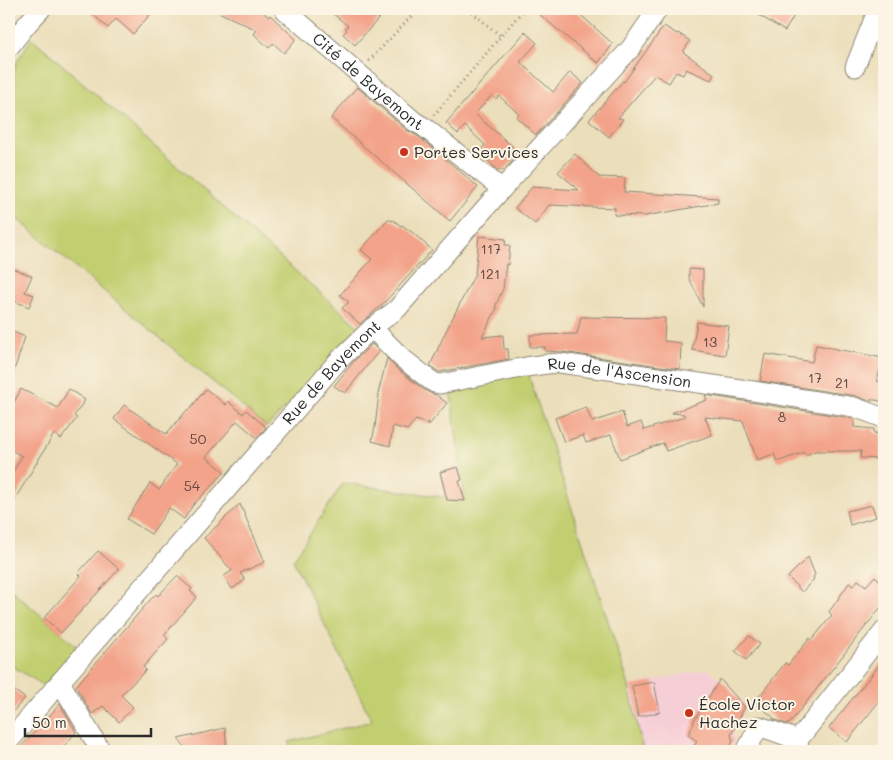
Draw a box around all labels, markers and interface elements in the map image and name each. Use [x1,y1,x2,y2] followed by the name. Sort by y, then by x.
[309,27,427,135] street label: Cité de Bayemont
[414,141,539,162] place label: Portes Services
[398,146,410,158] marker: Portes Services
[481,239,501,258] house number: 117
[480,264,500,283] house number: 121
[277,315,384,428] street label: Rue de Bayemont
[703,332,717,351] house number: 13
[547,352,693,392] street label: Rue de l'Ascension
[808,368,822,387] house number: 17
[835,373,849,392] house number: 21
[778,407,786,426] house number: 8
[190,429,207,448] house number: 50
[184,476,201,495] house number: 54
[699,693,795,732] place label: École Victor Hachez
[25,705,151,737] scale bar
[683,707,695,719] marker: École Victor Hachez
[32,712,67,732] text: 50 m

